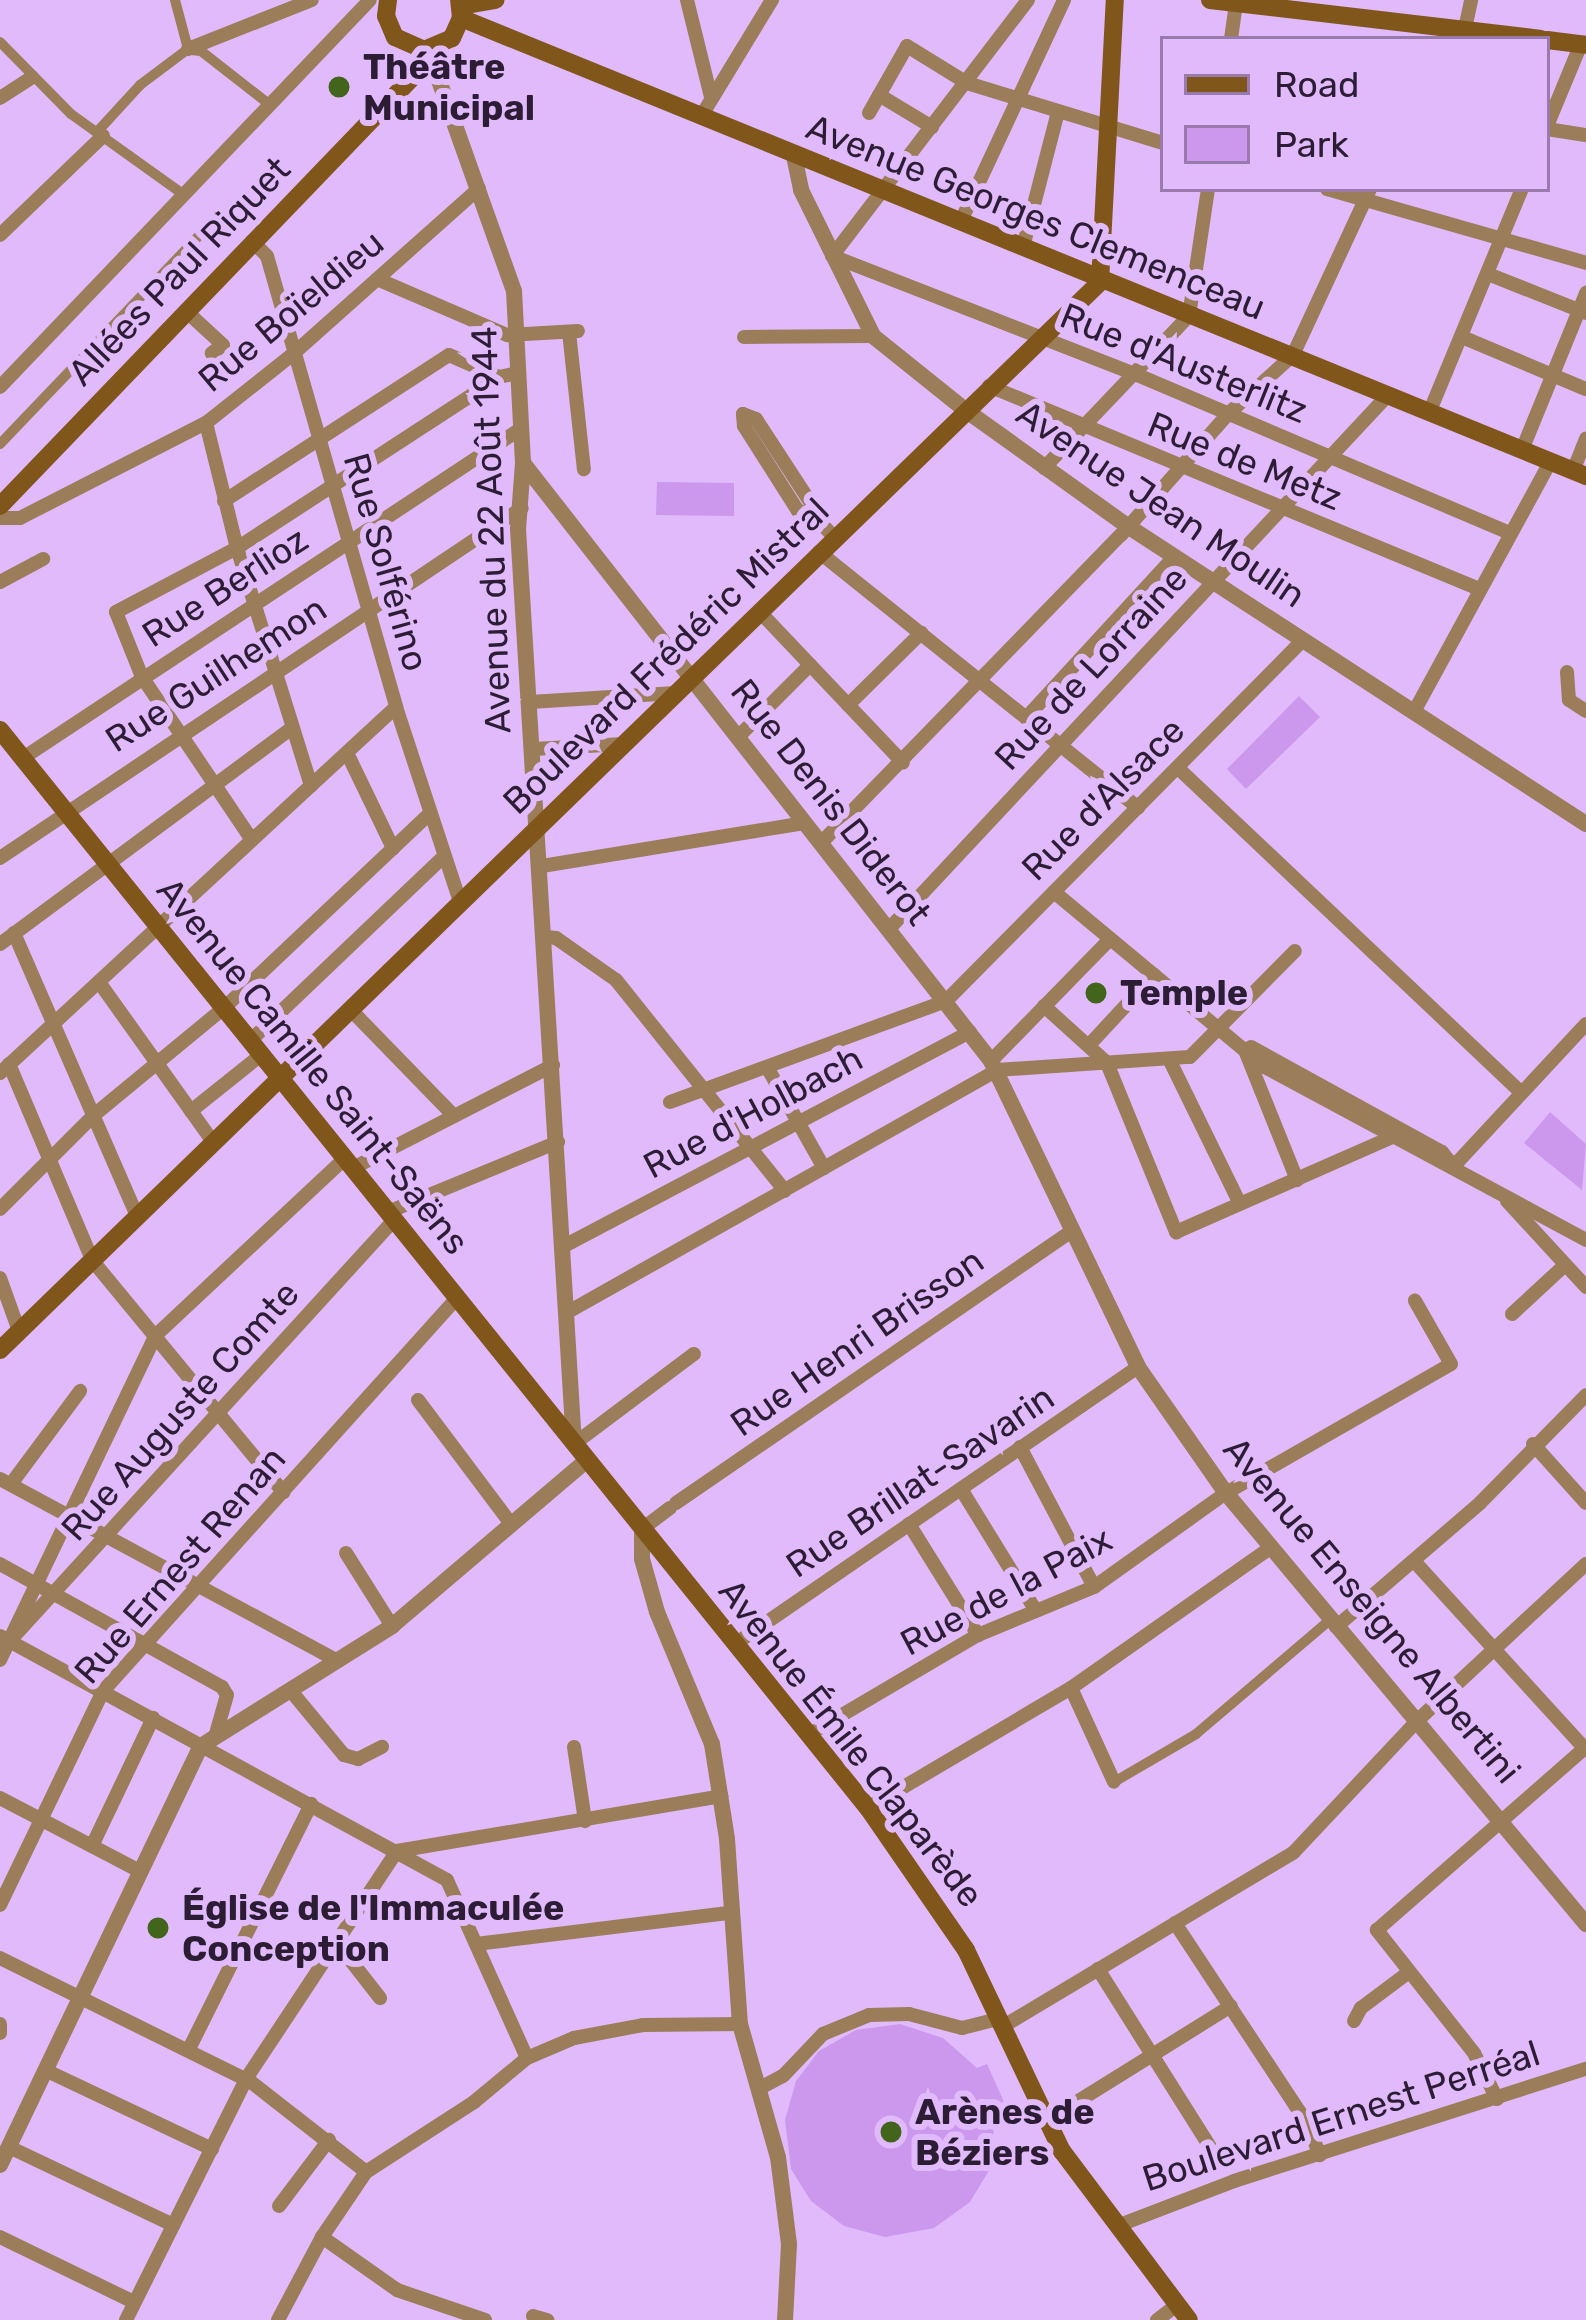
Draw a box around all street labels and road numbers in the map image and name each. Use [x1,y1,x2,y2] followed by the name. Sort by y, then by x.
[800,105,1272,329] street label: Avenue Georges Clemenceau
[59,148,299,394] street label: Allées Paul Riquet
[190,221,392,401] street label: Rue Boïeldieu
[1054,294,1314,432] street label: Rue d'Austerlitz
[462,325,520,735] street label: Avenue du 22 Août 1944
[1009,391,1313,617] street label: Avenue Jean Moulin
[1142,402,1348,520] street label: Rue de Metz
[334,448,438,676] street label: Rue Solférino
[494,489,838,823] street label: Boulevard Frédéric Mistral
[134,518,316,656] street label: Rue Berlioz
[986,557,1196,779] street label: Rue de Lorraine
[98,587,334,761] street label: Rue Guilhemon
[722,671,940,933] street label: Rue Denis Diderot
[1013,709,1193,889] street label: Rue d'Alsace
[148,869,478,1263] street label: Avenue Camille Saint-Saëns
[636,1036,870,1188] street label: Rue d'Holbach
[722,1239,992,1445] street label: Rue Henri Brisson
[52,1272,308,1550] street label: Rue Auguste Comte
[778,1375,1062,1587] street label: Rue Brillat-Savarin
[1214,1428,1530,1792] street label: Avenue Enseigne Albertini
[65,1438,295,1692] street label: Rue Ernest Renan
[893,1517,1119,1665] street label: Rue de la Paix
[710,1570,992,1916] street label: Avenue Émile Claparède
[1137,2031,1545,2201] street label: Boulevard Ernest Perréal

